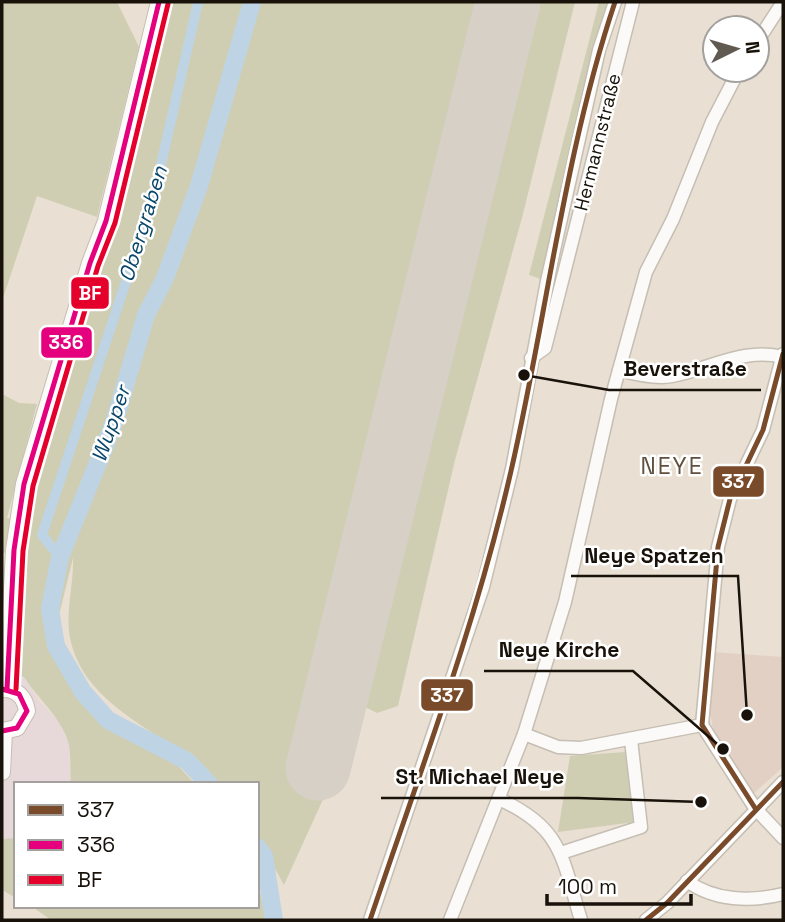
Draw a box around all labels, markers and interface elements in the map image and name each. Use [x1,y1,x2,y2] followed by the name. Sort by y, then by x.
[701,14,771,84] north arrow
[739,40,765,55] text: N
[568,71,627,214] street label: Hermannstraße
[112,162,173,285] water label: Obergraben
[70,276,110,310] line badge: BF
[79,281,101,306] text: BF
[40,326,93,359] line badge: 336
[49,330,83,355] text: 336
[609,348,761,390] callout: Beverstraße
[623,355,747,382] text: Beverstraße
[85,380,137,465] water label: Wupper
[640,451,704,481] district label: NEYE
[712,465,765,498] line badge: 337
[721,469,755,494] text: 337
[571,534,738,576] callout: Neye Spatzen
[584,542,724,569] text: Neye Spatzen
[484,629,633,671] callout: Neye Kirche
[499,636,619,663] text: Neye Kirche
[420,678,474,712] line badge: 337
[430,683,464,708] text: 337
[381,756,578,798] callout: St. Michael Neye
[396,763,564,790] text: St. Michael Neye
[14,782,259,908] legend
[77,796,114,823] text: 337
[77,831,115,858] text: 336
[547,862,690,906] scale bar
[77,866,102,893] text: BF
[558,873,617,900] text: 100 m

